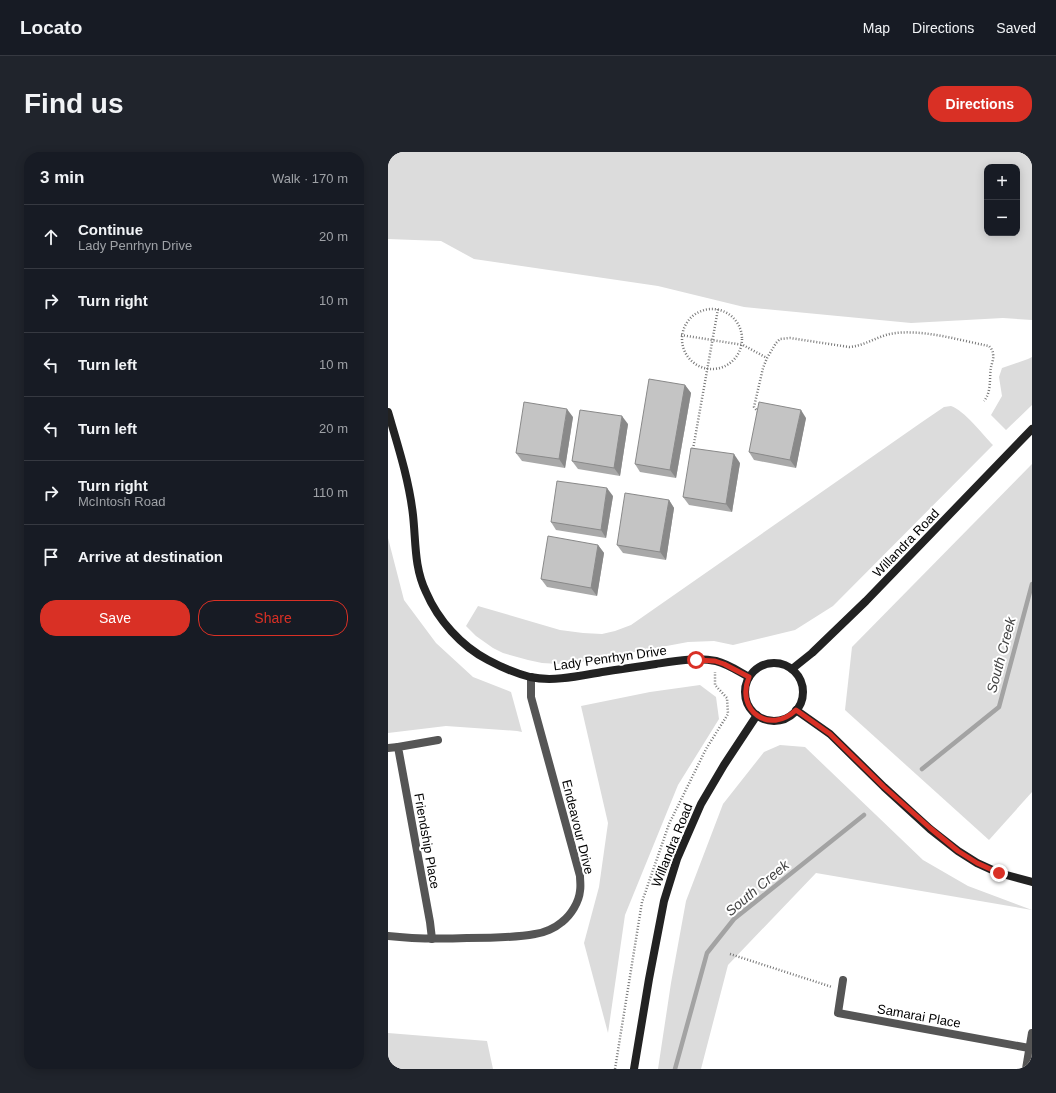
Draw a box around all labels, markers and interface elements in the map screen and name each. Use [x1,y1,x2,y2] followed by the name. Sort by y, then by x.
[20,17,82,38] text: Locato
[863,20,890,36] text: Map
[912,20,974,36] text: Directions
[996,20,1036,36] text: Saved
[928,86,1032,122] button: Directions
[24,88,124,119] text: Find us
[984,164,1020,236] map controls
[984,164,1020,200] button: +
[40,168,84,187] text: 3 min
[272,171,348,186] text: Walk · 170 m
[984,200,1020,236] button: −
[78,221,143,238] text: Continue
[40,226,62,248] icon: ahead
[319,229,348,244] text: 20 m
[78,238,192,253] text: Lady Penrhyn Drive
[40,290,62,312] icon: right
[78,292,148,309] text: Turn right
[319,293,348,308] text: 10 m
[40,354,62,376] icon: left
[78,356,137,373] text: Turn left
[319,357,348,372] text: 10 m
[40,418,62,440] icon: left
[78,420,137,437] text: Turn left
[319,421,348,436] text: 20 m
[78,477,148,494] text: Turn right
[40,482,62,504] icon: right
[313,485,348,500] text: 110 m
[78,494,165,509] text: McIntosh Road
[870,506,942,580] street label: Willandra Road
[40,546,62,568] icon: arrive
[78,548,223,565] text: Arrive at destination
[40,600,190,636] button: Save
[198,600,348,636] button: Share
[983,614,1019,695] water label: South Creek
[552,643,668,673] street label: Lady Penrhyn Drive
[687,651,705,669] route start
[559,778,597,876] street label: Endeavour Drive
[411,792,443,890] street label: Friendship Place
[648,801,696,889] street label: Willandra Road
[722,856,793,919] water label: South Creek
[990,864,1008,882] route end
[876,1001,962,1031] street label: Samarai Place

